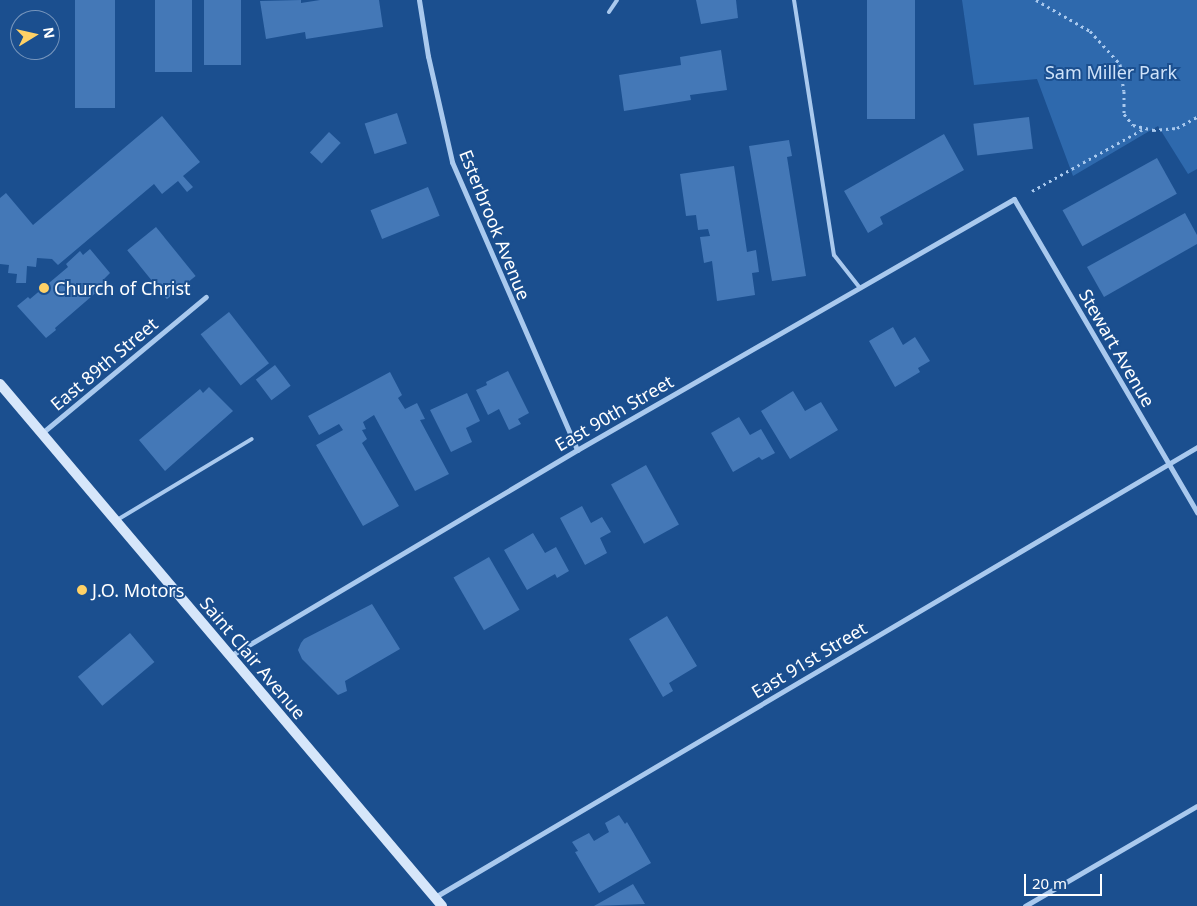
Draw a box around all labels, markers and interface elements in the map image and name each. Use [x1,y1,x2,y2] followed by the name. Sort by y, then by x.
[10,10,60,60] north arrow
[39,26,60,40] text: N
[1045,61,1177,83] park label: Sam Miller Park
[455,147,535,303] street label: Esterbrook Avenue
[54,277,191,299] place label: Church of Christ
[38,282,50,294] marker: Church of Christ
[1075,285,1159,411] street label: Stewart Avenue
[46,313,162,415] street label: East 89th Street
[551,370,677,456] street label: East 90th Street
[92,579,184,601] place label: J.O. Motors
[76,584,88,596] marker: J.O. Motors
[196,592,310,724] street label: Saint Clair Avenue
[747,617,871,703] street label: East 91st Street
[1027,864,1104,896] scale bar
[1032,873,1067,893] text: 20 m

